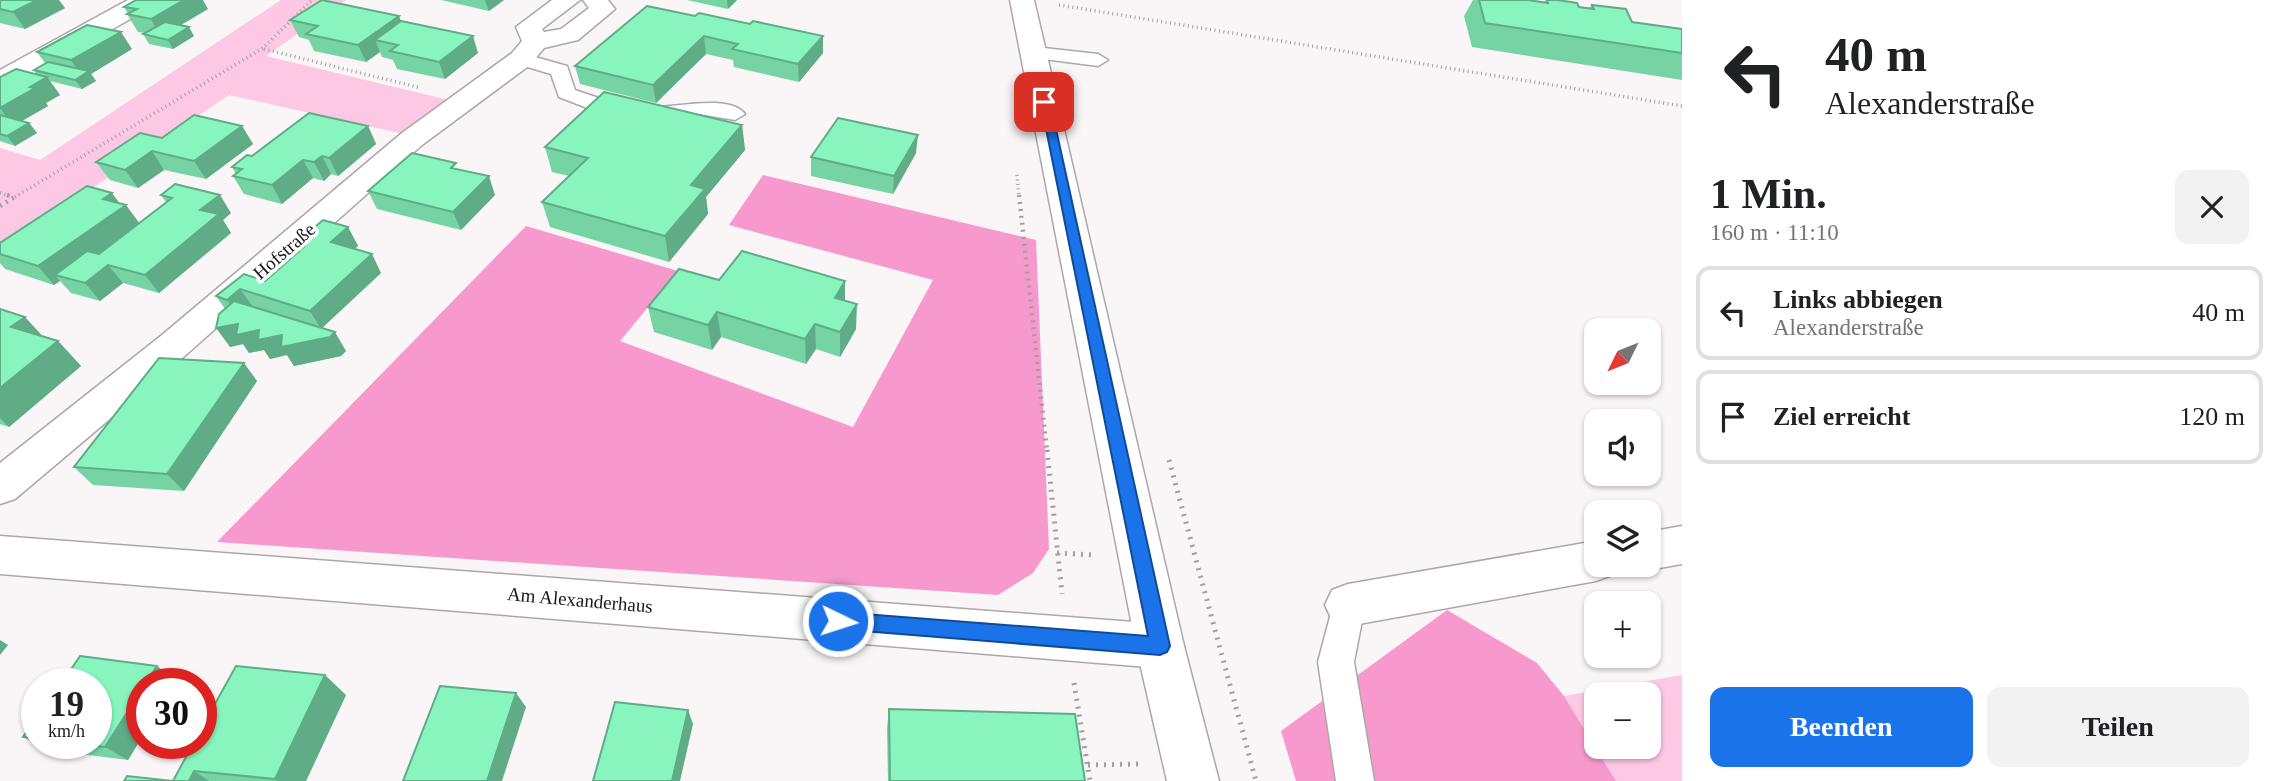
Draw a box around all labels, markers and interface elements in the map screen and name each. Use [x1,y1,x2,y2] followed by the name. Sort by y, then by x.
[1825,27,1927,82] text: 40 m
[1710,28,1801,119] icon: left
[1014,72,1074,132] pin
[1025,83,1063,121] icon: arrive
[1825,85,2035,121] text: Alexanderstraße
[2175,170,2249,244] button: close
[1710,171,1827,217] text: 1 Min.
[249,218,319,284] street label: Hofstraße
[1710,220,1839,245] text: 160 m · 11:10
[1773,285,1943,314] text: Links abbiegen
[1714,294,1752,332] icon: left
[2192,298,2245,327] text: 40 m
[1773,315,1924,340] text: Alexanderstraße
[1584,318,1661,396] north arrow
[1584,318,1661,759] map controls
[1714,398,1752,436] icon: arrive
[1773,402,1910,431] text: Ziel erreicht
[2179,402,2245,431] text: 120 m
[1584,409,1661,486] button: sound
[1584,500,1661,577] button: layers
[506,583,654,617] street label: Am Alexanderhaus
[801,584,875,658] position arrow
[1584,591,1661,668] button: +
[126,668,217,759] speed limit sign: 30
[1584,682,1661,759] button: −
[49,685,84,724] text: 19
[1710,687,1973,767] button: Beenden
[1987,687,2249,767] button: Teilen
[48,721,85,741] text: km/h

